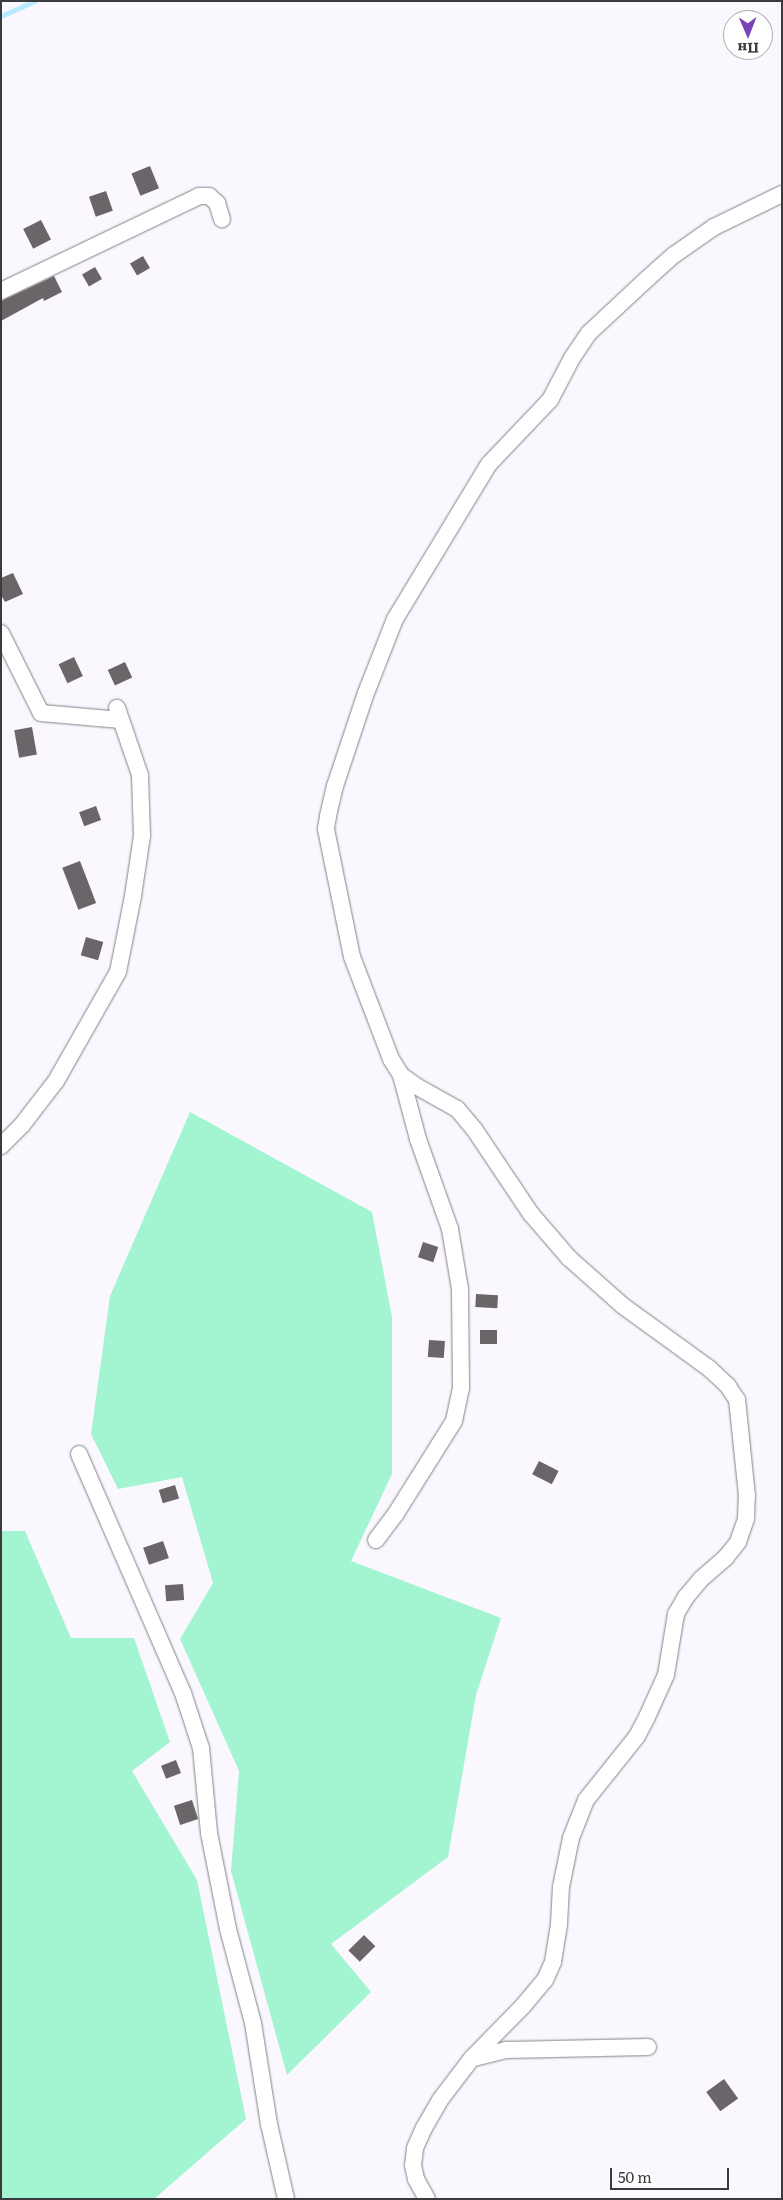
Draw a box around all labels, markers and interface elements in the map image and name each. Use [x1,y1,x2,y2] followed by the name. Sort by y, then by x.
[723,10,773,60] north arrow
[737,39,759,59] text: Пн
[613,2158,732,2190] scale bar
[618,2165,652,2188] text: 50 m

